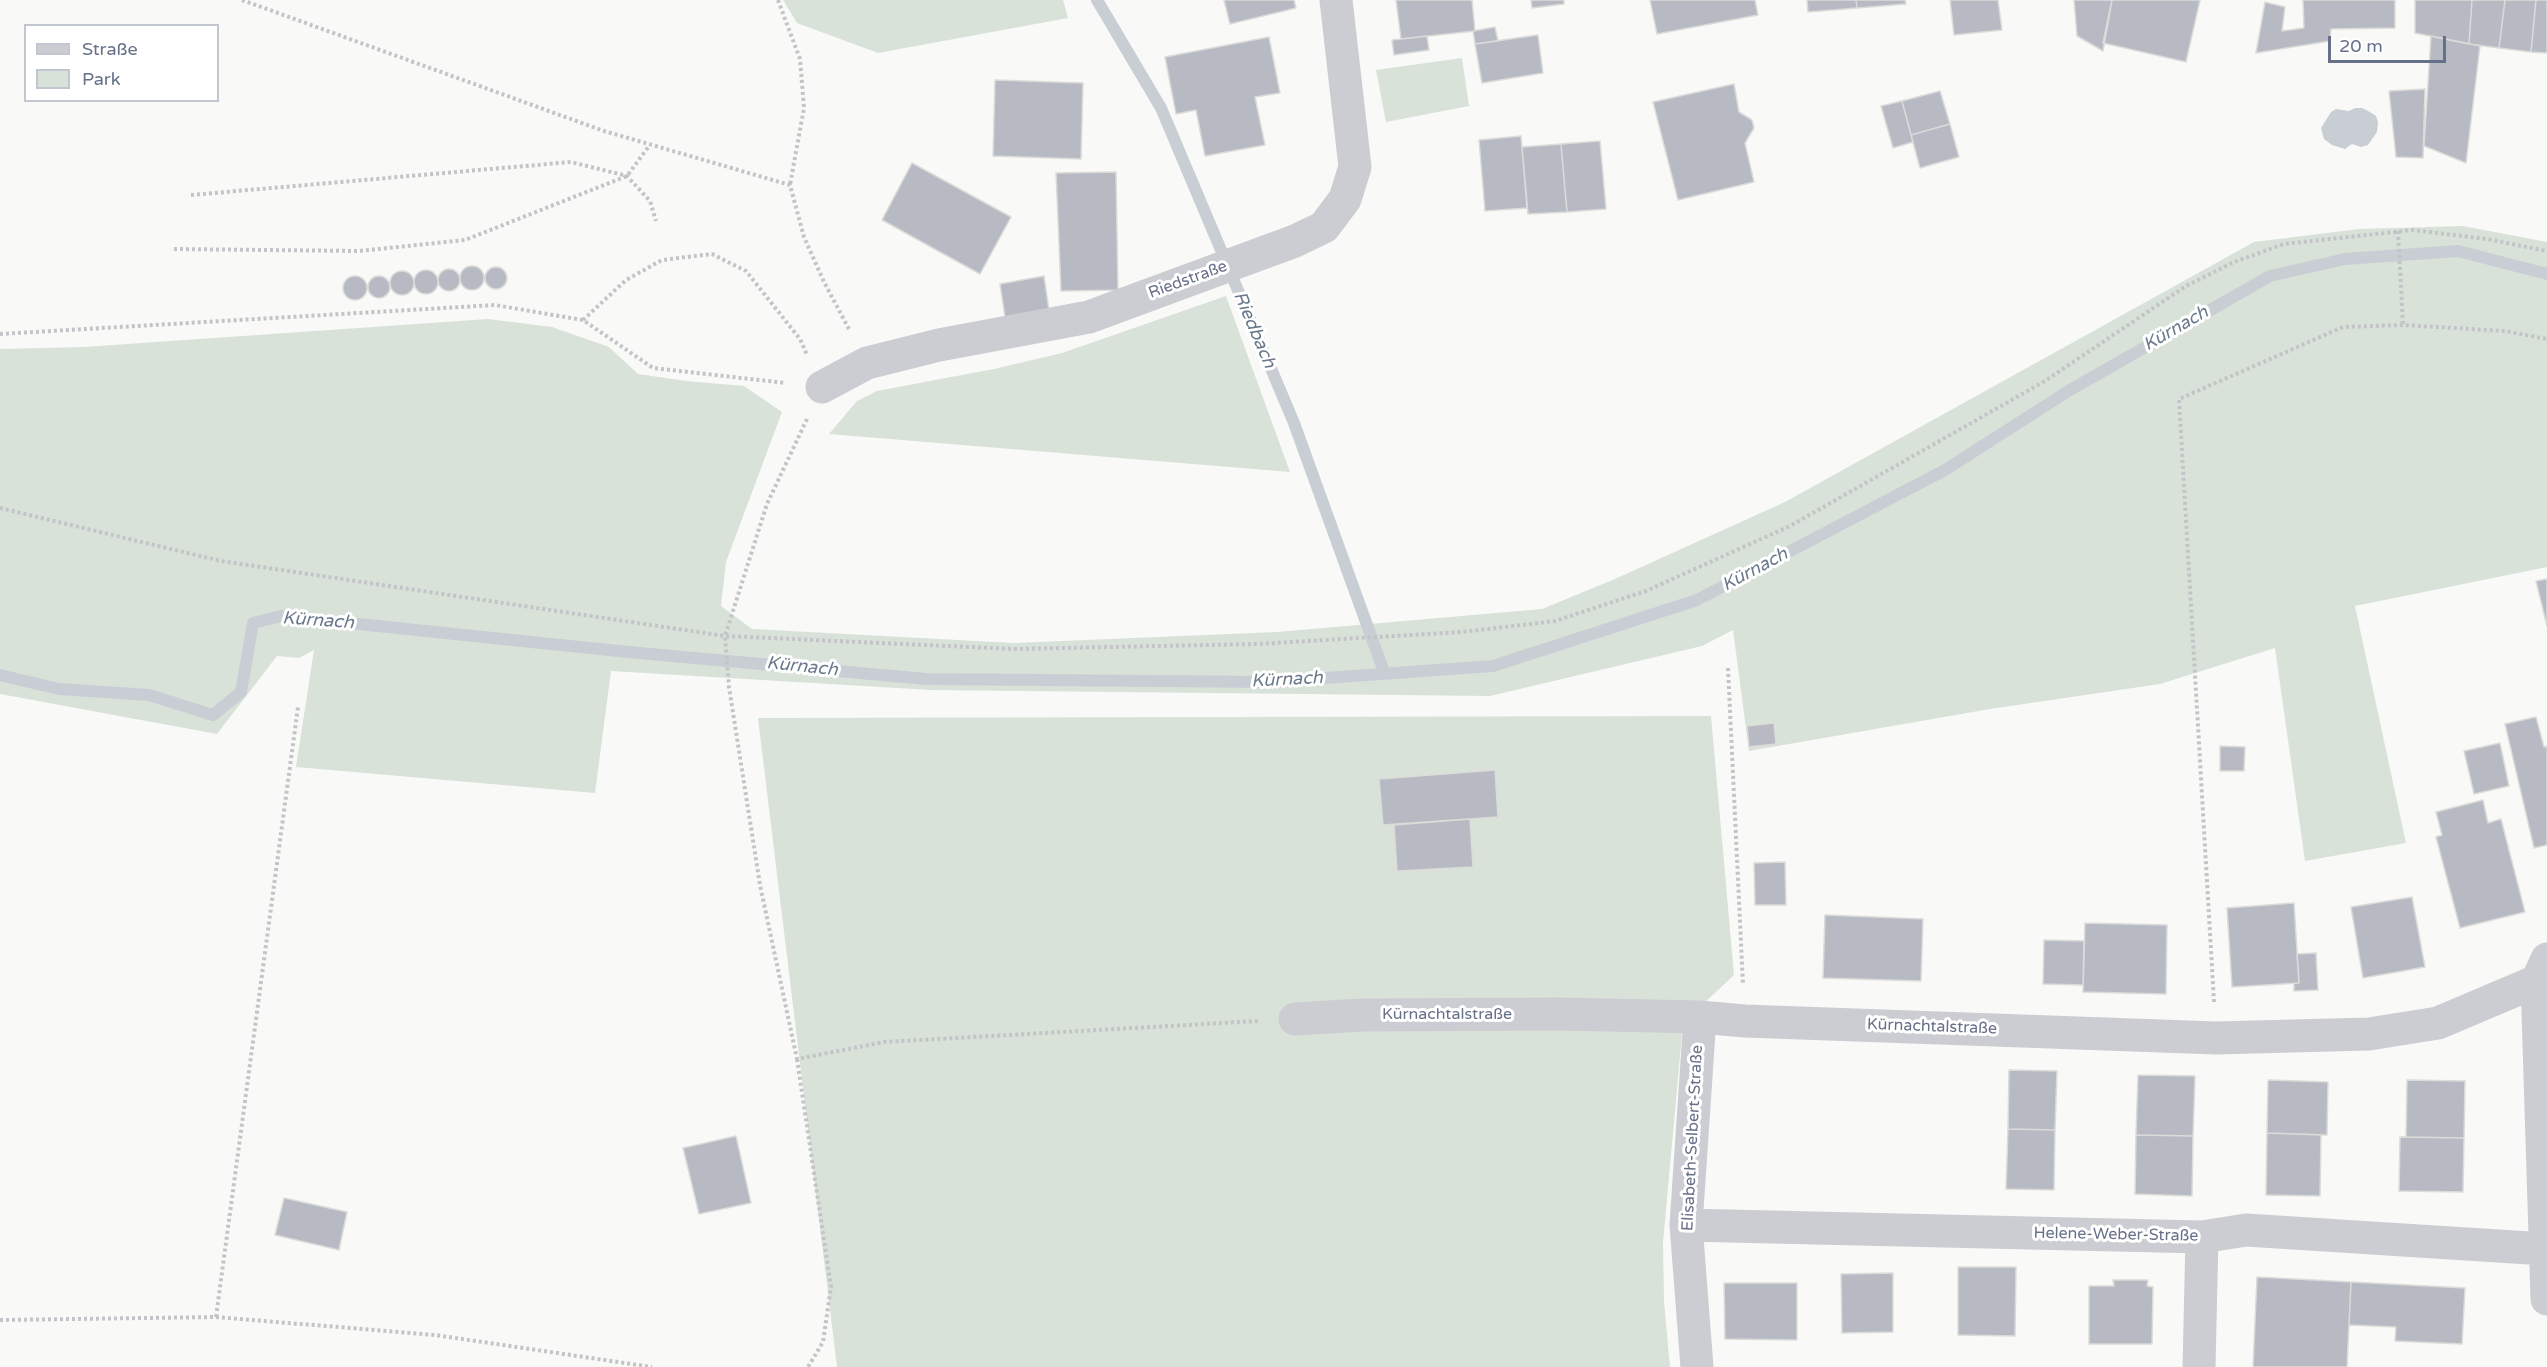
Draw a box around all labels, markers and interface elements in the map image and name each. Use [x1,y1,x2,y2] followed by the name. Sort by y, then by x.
[24,24,219,102] legend
[2331,24,2450,62] scale bar
[2339,35,2383,57] text: 20 m
[82,38,138,60] text: Straße
[82,68,120,90] text: Park
[1146,257,1230,303] street label: Riedstraße
[1228,289,1280,371] water label: Riedbach
[2140,302,2212,356] water label: Kürnach
[1718,544,1792,596] water label: Kürnach
[282,608,354,634] water label: Kürnach
[765,653,839,681] water label: Kürnach
[1251,667,1323,693] water label: Kürnach
[1382,1005,1512,1025] street label: Kürnachtalstraße
[1867,1015,1997,1039] street label: Kürnachtalstraße
[1679,1045,1707,1231] street label: Elisabeth-Selbert-Straße
[2033,1224,2199,1246] street label: Helene-Weber-Straße

